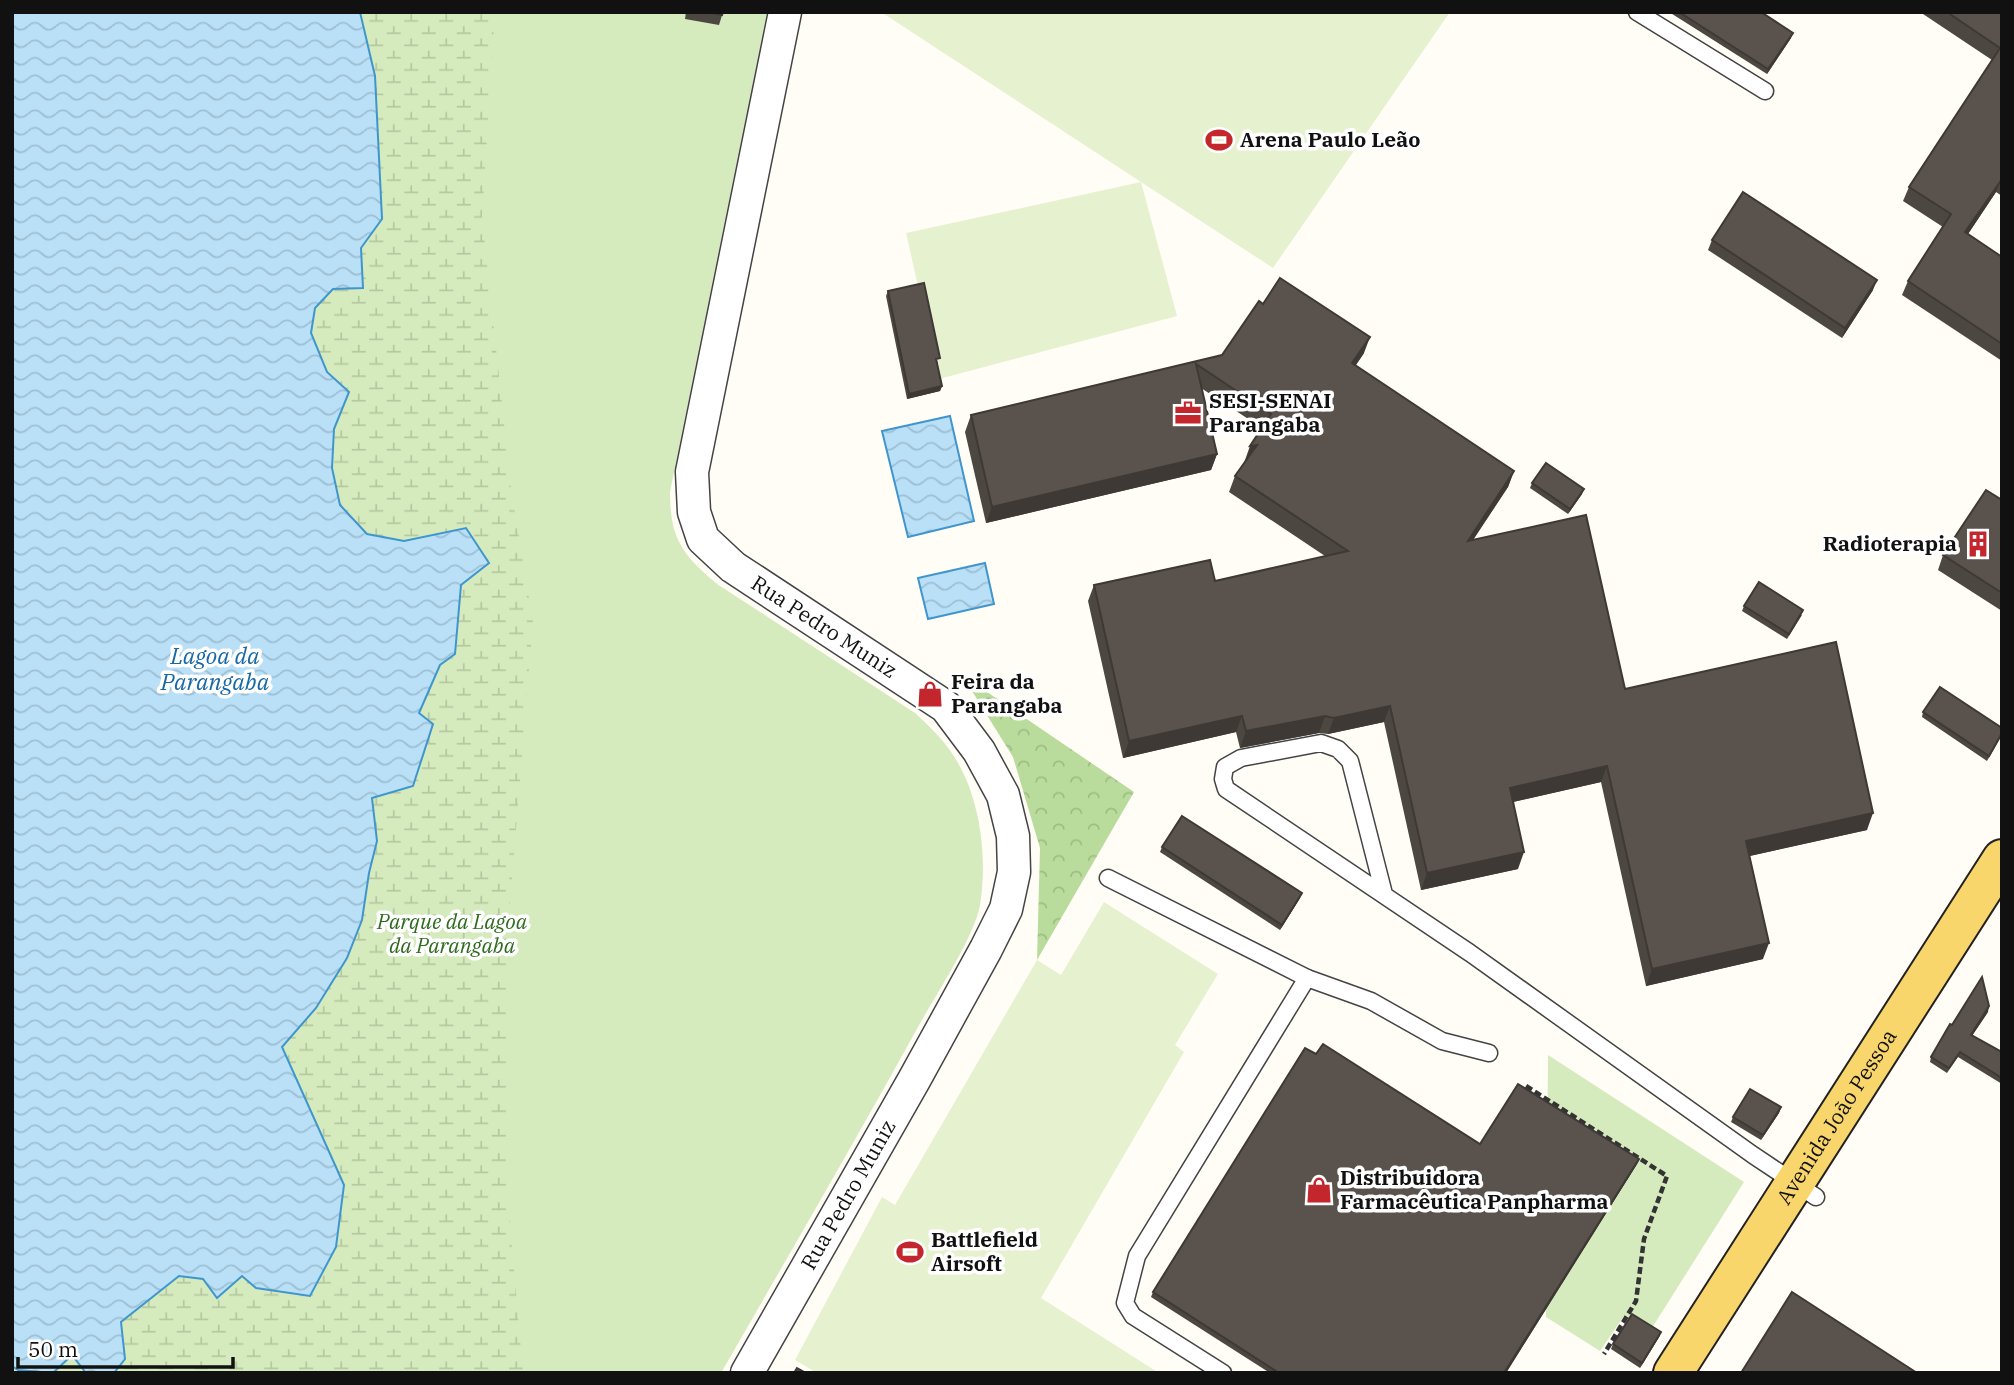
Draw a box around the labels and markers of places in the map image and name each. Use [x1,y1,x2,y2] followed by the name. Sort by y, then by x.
[1204,125,1234,155] sports icon: Arena Paulo Leão
[1240,125,1421,153] place label: Arena Paulo Leão
[1209,386,1331,438] place label: SESI-SENAI Parangaba
[1173,398,1203,428] office icon: SESI-SENAI Parangaba
[1823,529,1957,557] place label: Radioterapia
[1963,529,1993,559] building icon: Radioterapia
[951,667,1063,719] place label: Feira da Parangaba
[915,679,945,709] shop icon: Feira da Parangaba
[1340,1163,1609,1215] place label: Distribuidora Farmacêutica Panpharma
[1304,1175,1334,1205] shop icon: Distribuidora Farmacêutica Panpharma
[931,1225,1038,1277] place label: Battlefield Airsoft
[895,1237,925,1267] sports icon: Battlefield Airsoft

